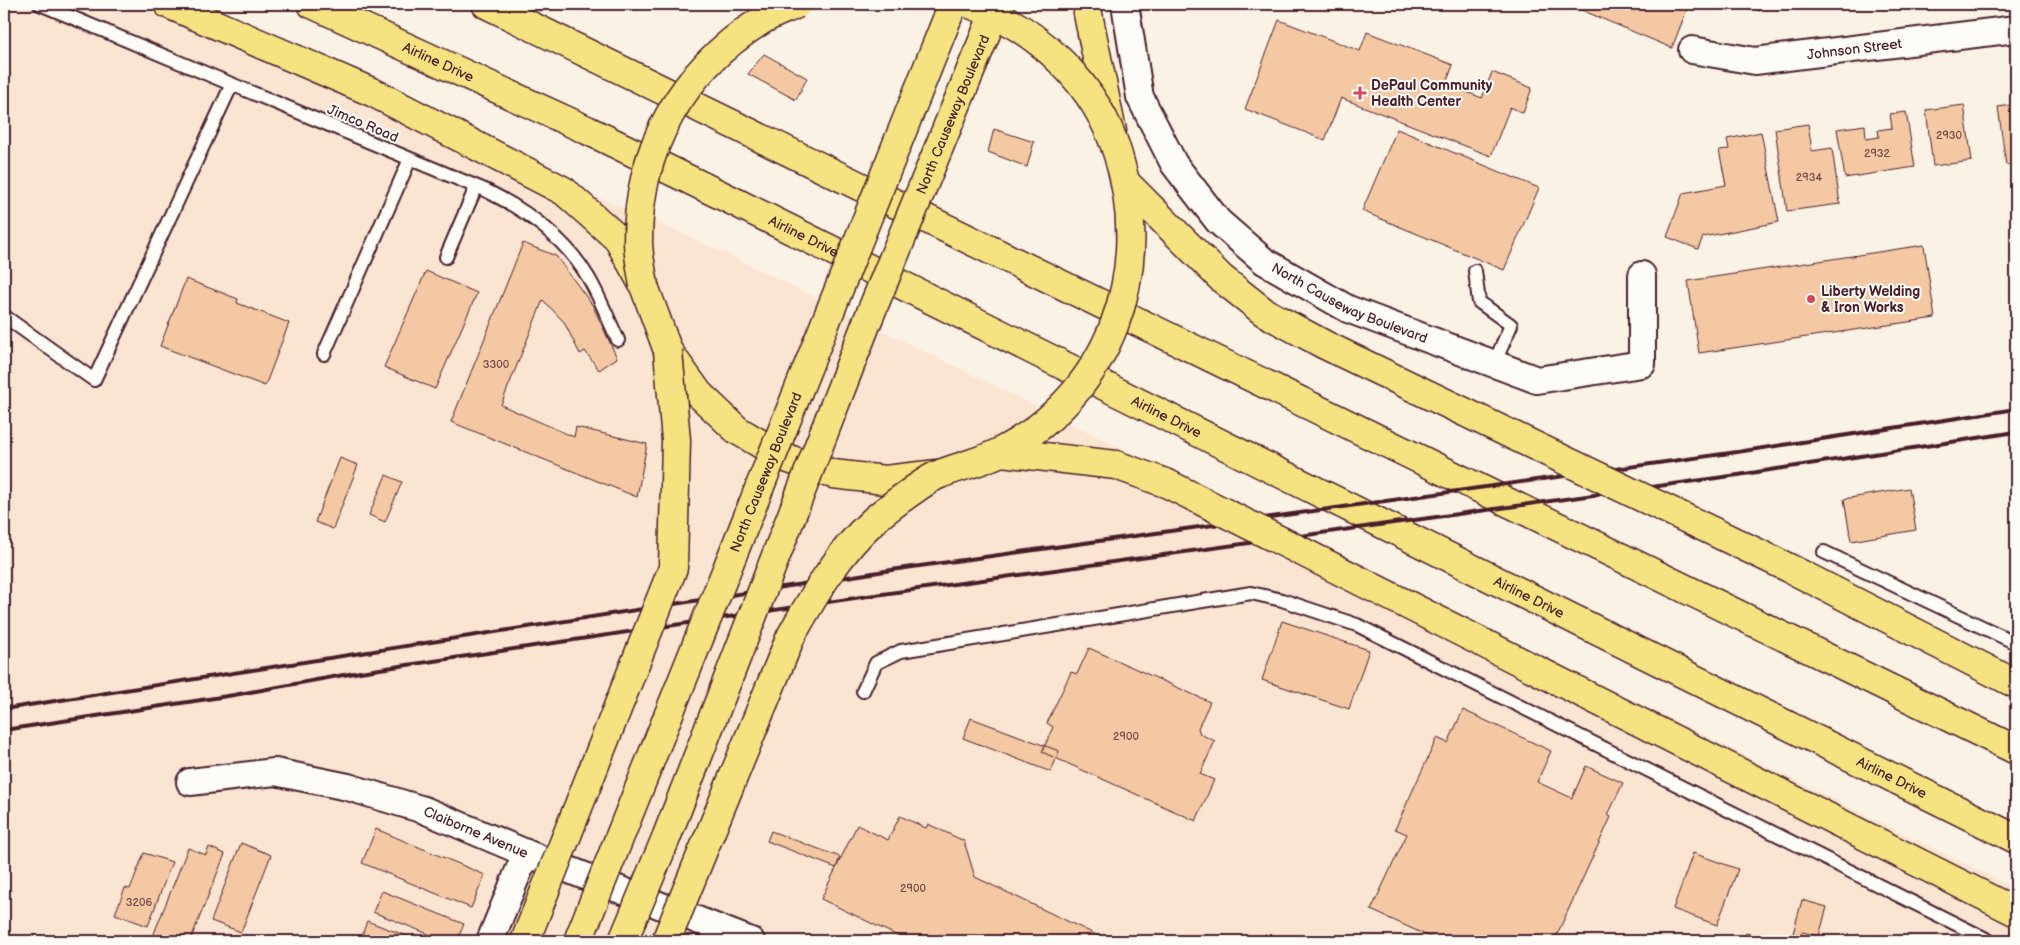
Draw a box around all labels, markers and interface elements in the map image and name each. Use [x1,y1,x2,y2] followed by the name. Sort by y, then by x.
[913,32,993,197] street label: North Causeway Boulevard
[1806,35,1903,64] street label: Johnson Street
[400,39,476,86] street label: Airline Drive
[1371,77,1493,110] place label: DePaul Community Health Center
[1353,86,1367,100] marker: DePaul Community Health Center
[325,101,401,146] street label: Jimco Road
[1936,129,1963,142] house number: 2930
[1864,147,1891,160] house number: 2932
[1796,171,1822,184] house number: 2934
[766,212,842,261] street label: Airline Drive
[1268,259,1430,347] street label: North Causeway Boulevard
[1821,283,1920,316] place label: Liberty Welding & Iron Works
[1805,293,1817,305] marker: Liberty Welding & Iron Works
[483,358,510,371] house number: 3300
[726,390,806,555] street label: North Causeway Boulevard
[1128,392,1204,442] street label: Airline Drive
[1491,573,1567,622] street label: Airline Drive
[1113,730,1139,743] house number: 2900
[1854,753,1930,802] street label: Airline Drive
[421,803,531,862] street label: Claiborne Avenue
[900,882,926,895] house number: 2900
[126,896,152,909] house number: 3206

